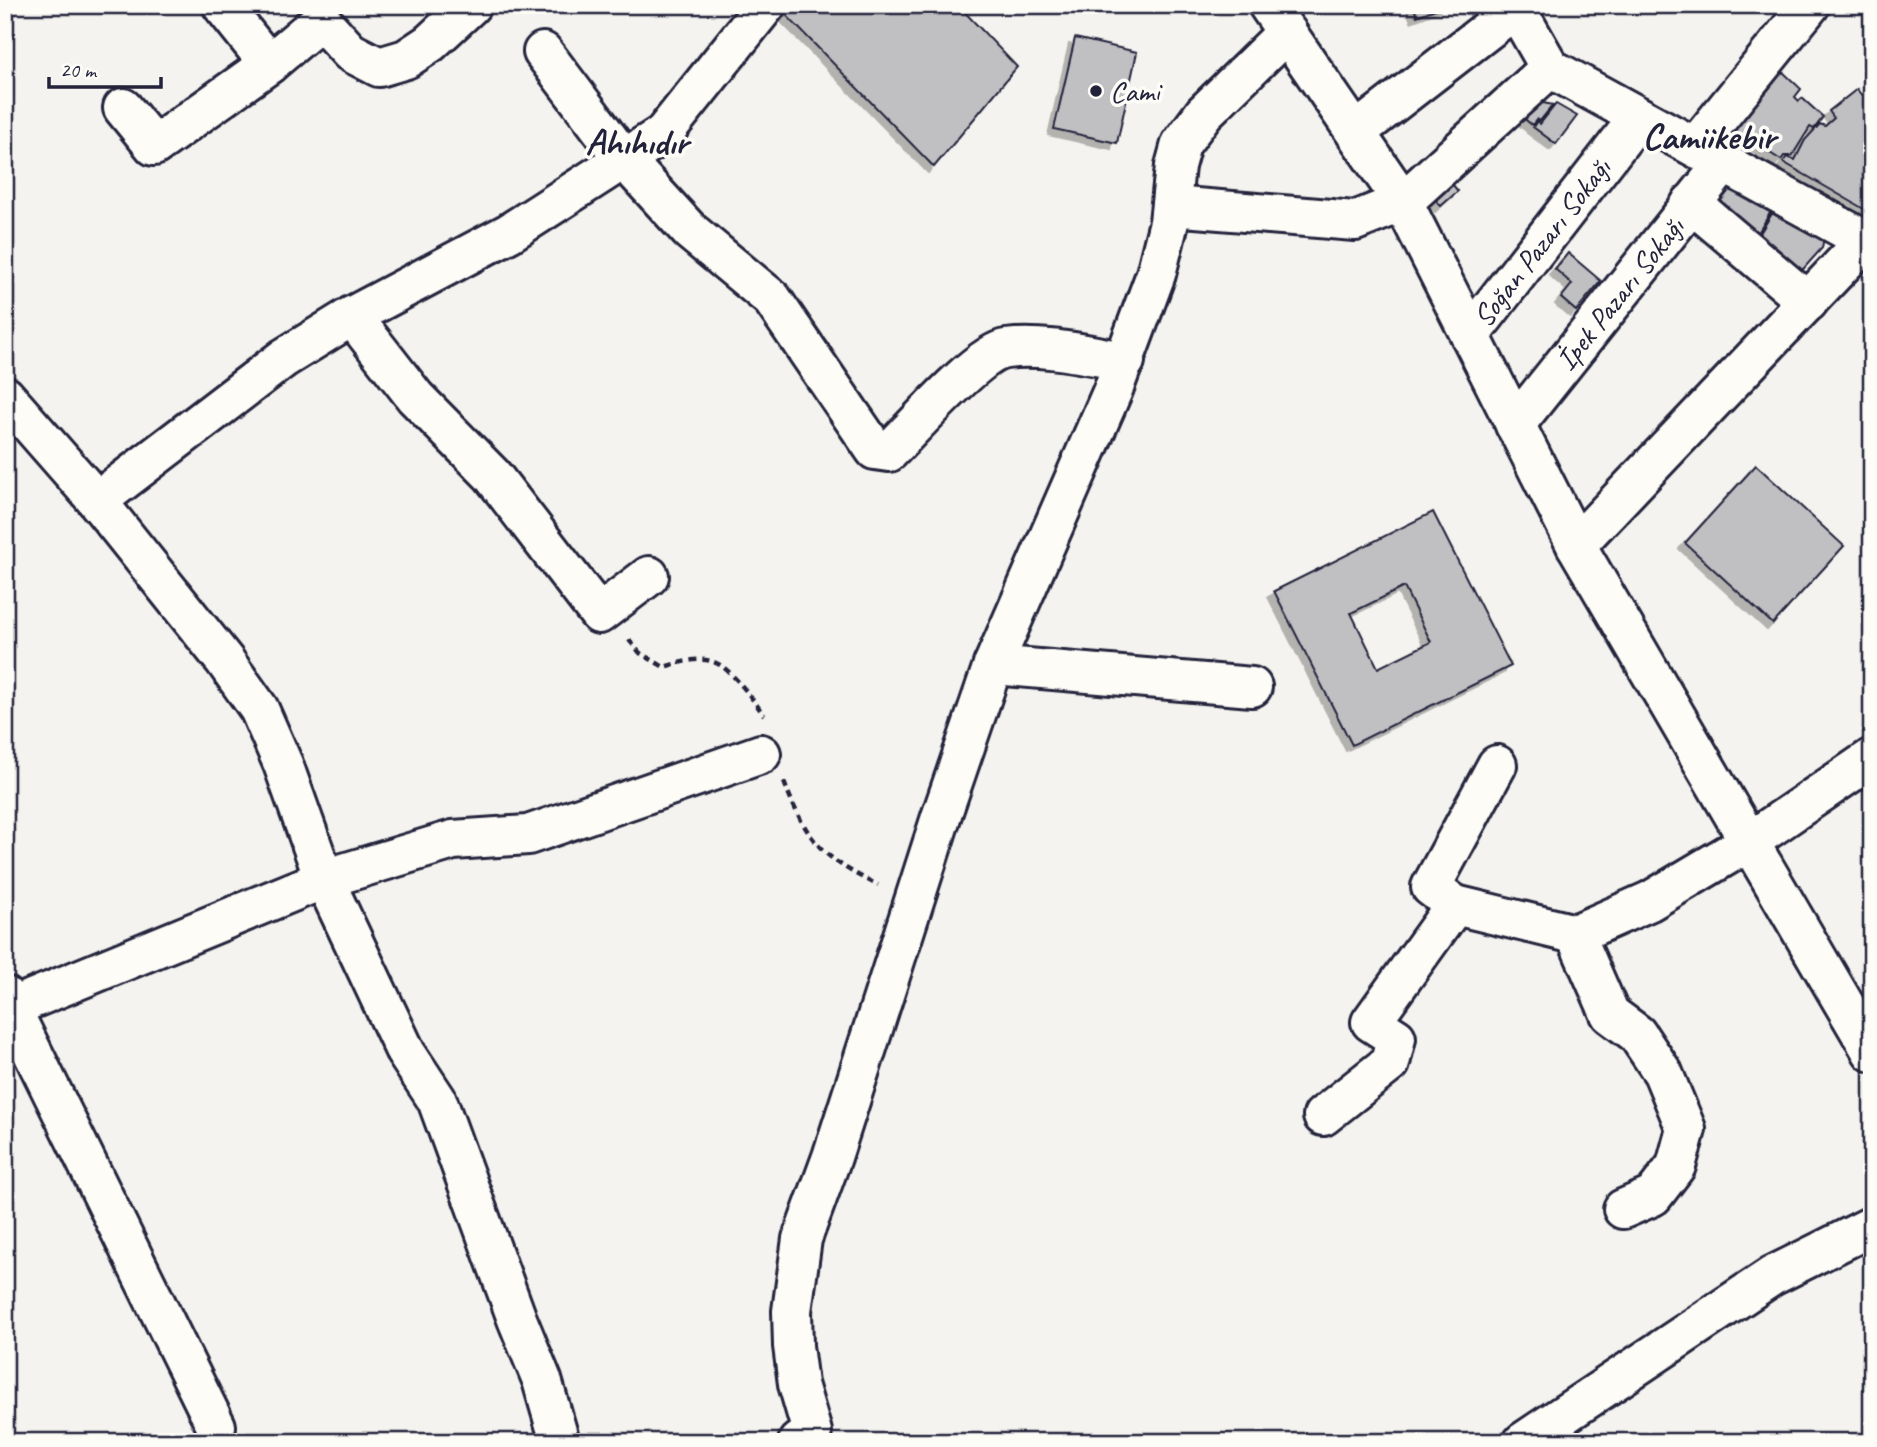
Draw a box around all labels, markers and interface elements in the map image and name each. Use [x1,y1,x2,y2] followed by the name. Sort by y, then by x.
[49,46,161,90] scale bar
[60,57,98,83] text: 20 m
[1110,72,1163,110] place label: Cami
[1088,83,1104,99] marker: Cami
[1643,113,1779,160] district label: Camiikebir
[586,118,692,165] district label: Ahıhıdır
[1464,149,1620,335] street label: Soğan Pazarı Sokağı
[1547,208,1693,378] street label: İpek Pazarı Sokağı

